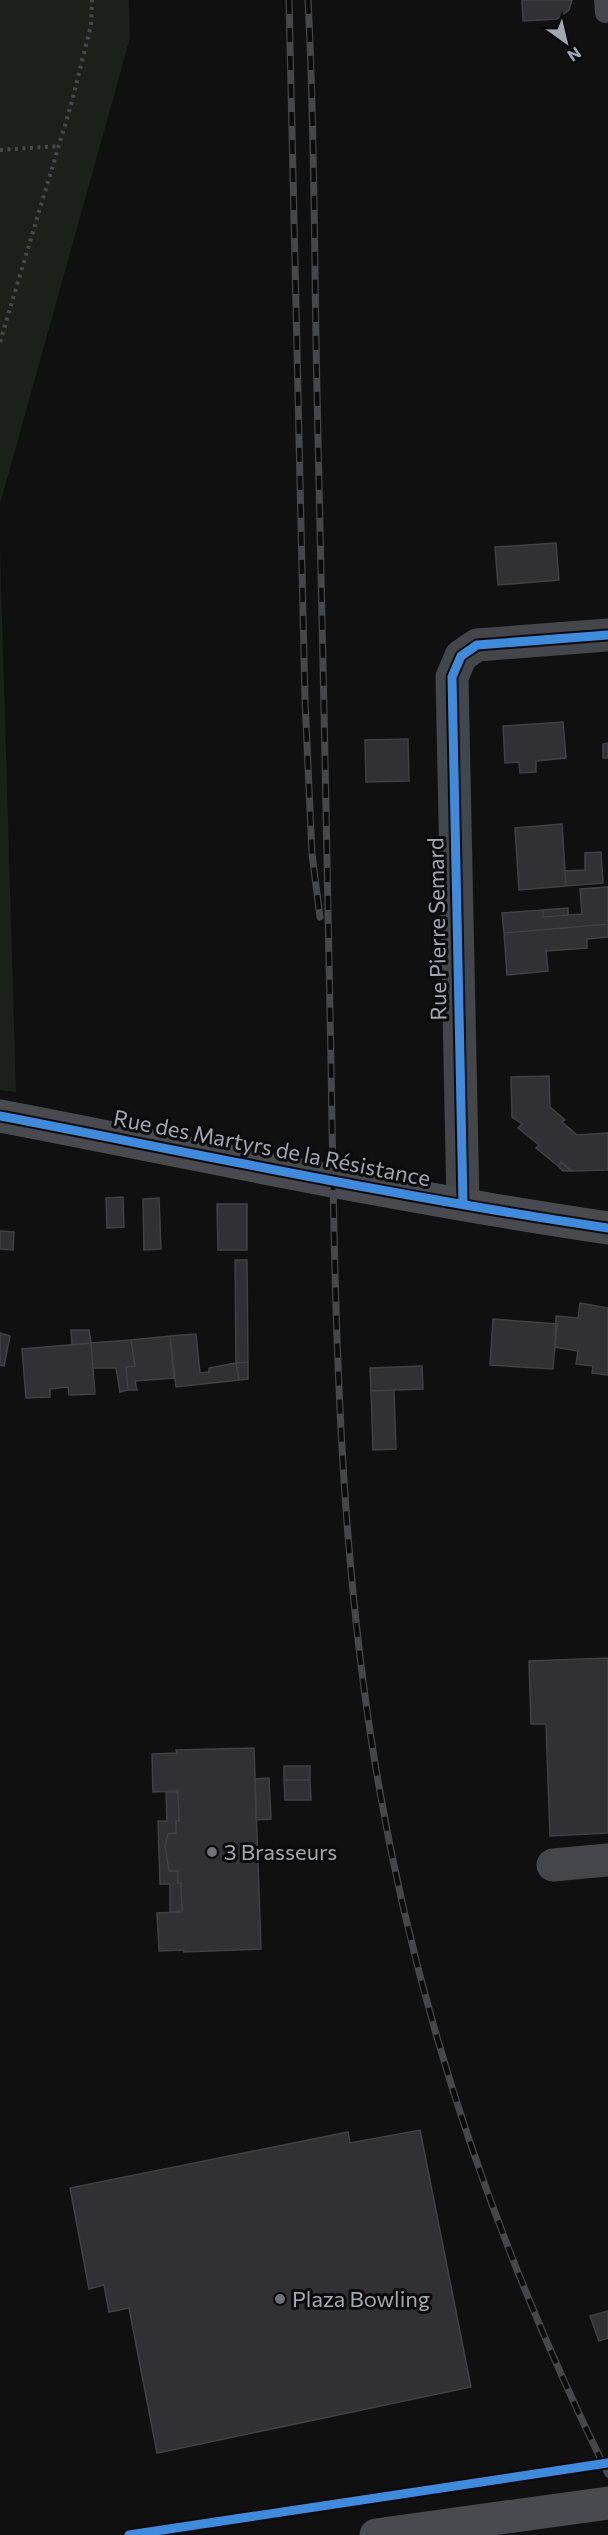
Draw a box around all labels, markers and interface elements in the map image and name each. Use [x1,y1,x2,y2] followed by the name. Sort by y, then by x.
[536,12,596,72] north arrow
[564,44,585,66] text: N
[421,837,452,1021] street label: Rue Pierre Semard
[111,1104,433,1191] street label: Rue des Martyrs de la Résistance
[224,1838,337,1865] place label: 3 Brasseurs
[205,1845,219,1859] marker: 3 Brasseurs
[292,2285,430,2312] place label: Plaza Bowling
[273,2292,287,2306] marker: Plaza Bowling

